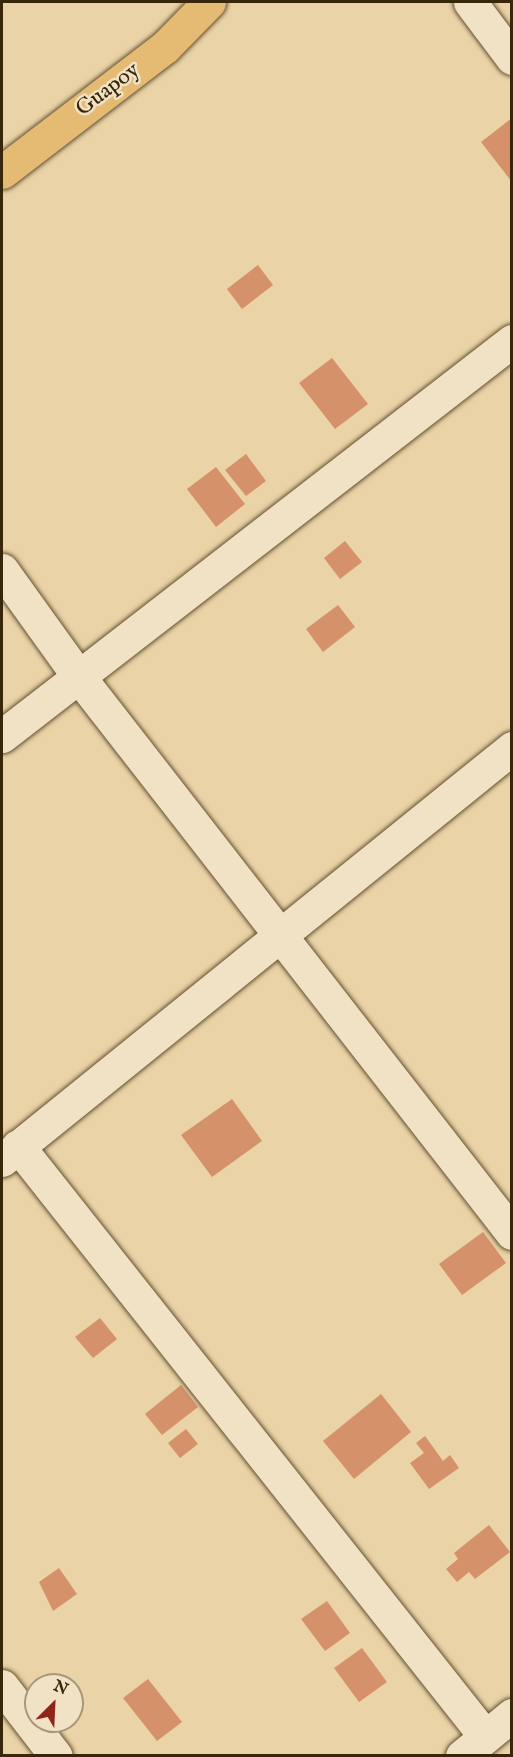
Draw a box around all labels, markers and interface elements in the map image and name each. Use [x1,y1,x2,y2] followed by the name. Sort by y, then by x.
[71,58,145,122] street label: Guapoy
[24,1673,84,1733] north arrow
[50,1676,71,1700] text: N

